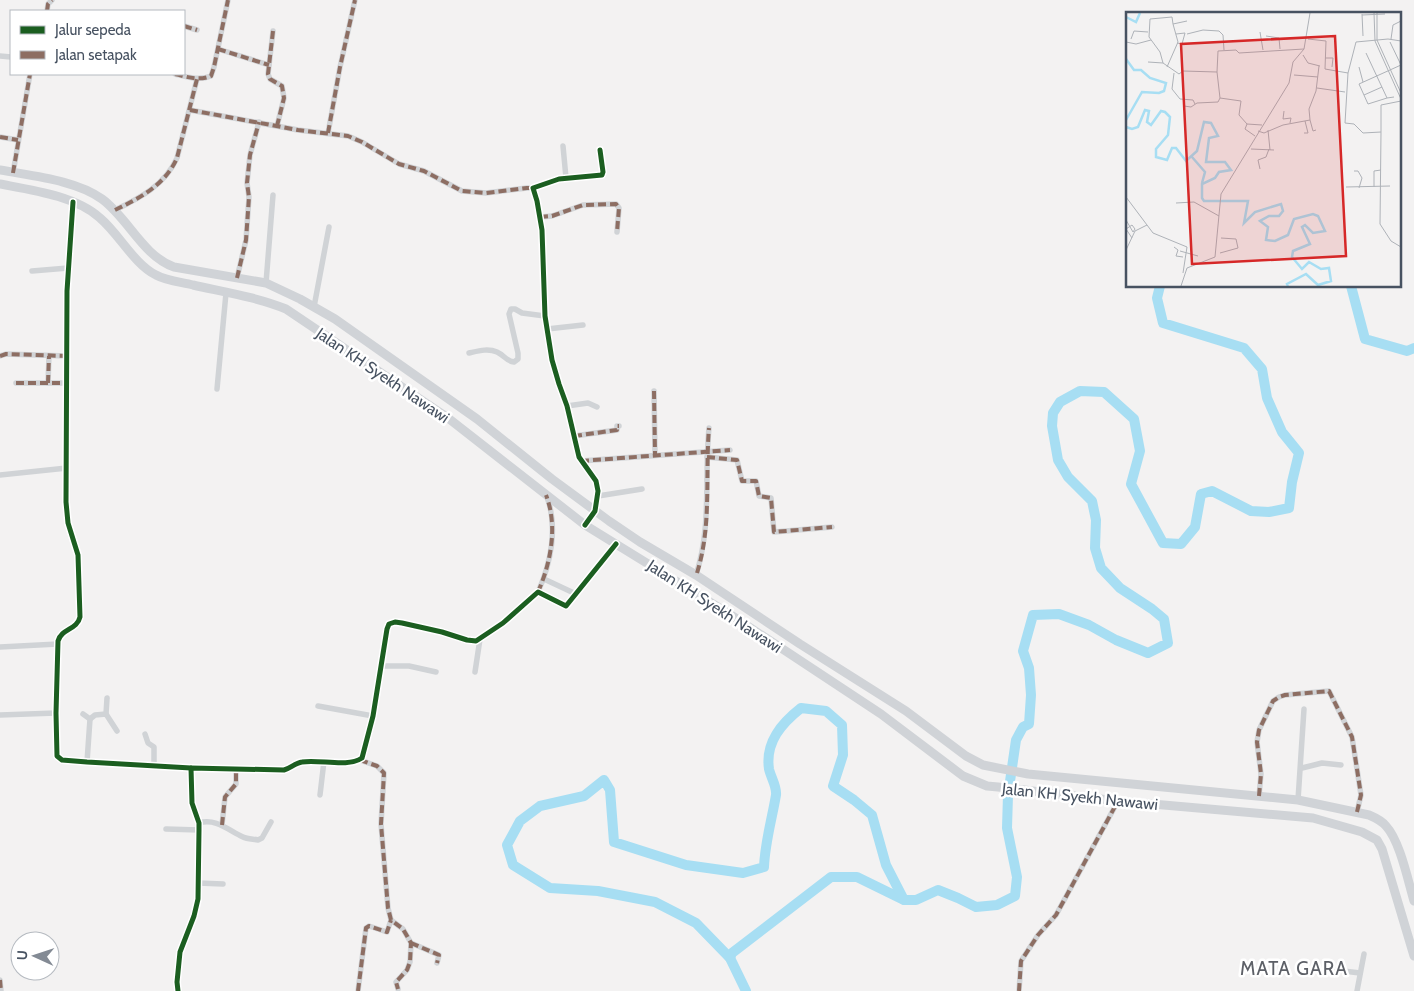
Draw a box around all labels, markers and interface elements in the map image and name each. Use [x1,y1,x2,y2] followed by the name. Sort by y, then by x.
[10,10,185,75] legend
[1126,12,1402,288] inset map
[54,21,132,39] text: Jalur sepeda
[54,46,137,64] text: Jalan setapak
[312,323,453,427] street label: Jalan KH Syekh Nawawi
[643,555,786,657] street label: Jalan KH Syekh Nawawi
[1000,779,1159,814] street label: Jalan KH Syekh Nawawi
[10,931,60,981] north arrow
[13,950,31,961] text: U
[1240,957,1348,980] district label: MATA GARA

